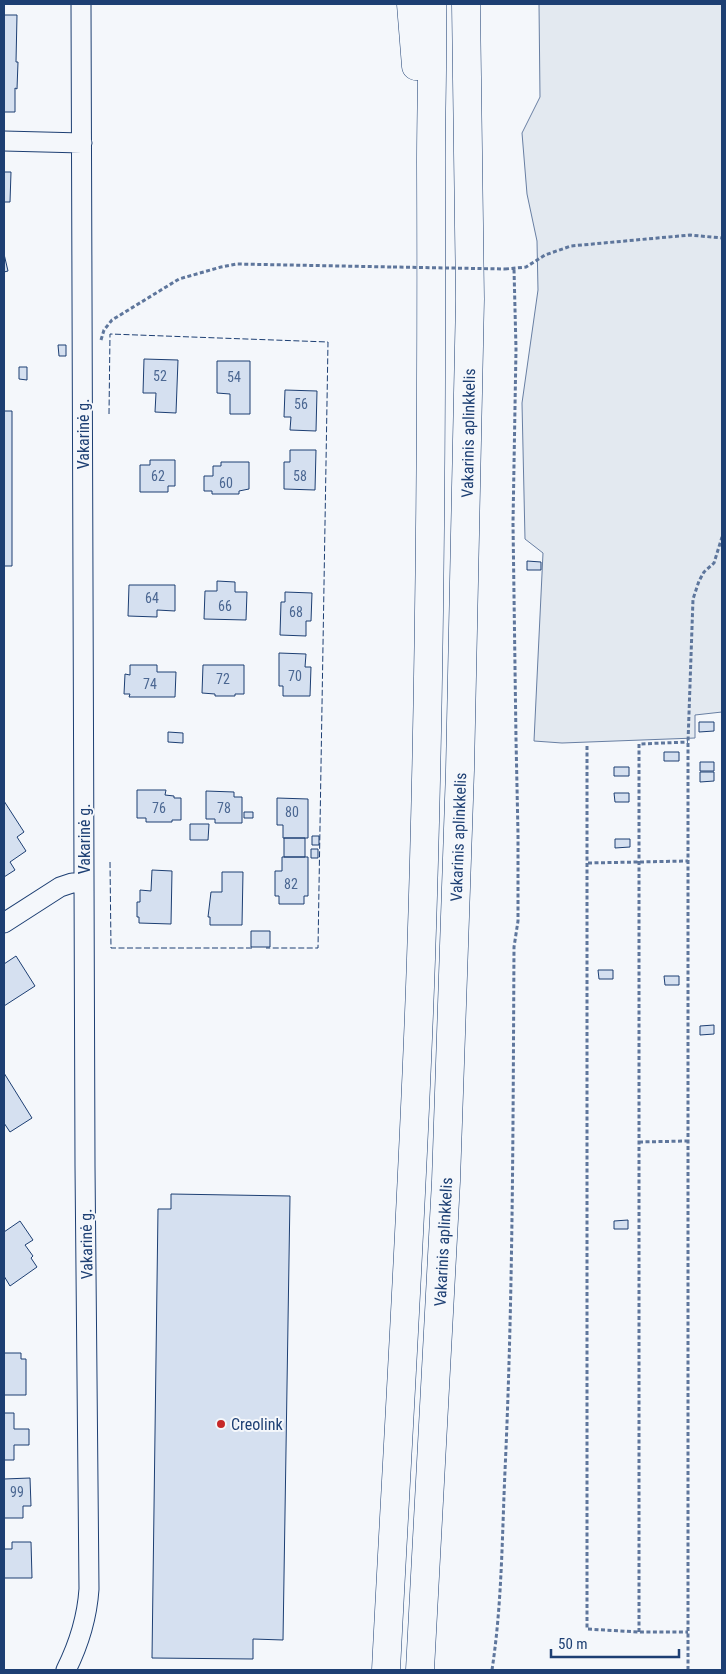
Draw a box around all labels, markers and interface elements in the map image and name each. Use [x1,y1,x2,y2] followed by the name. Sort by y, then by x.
[153,368,167,384] house number: 52
[458,368,479,498] street label: Vakarinis aplinkkelis
[227,369,241,385] house number: 54
[294,396,308,412] house number: 56
[74,399,93,469] street label: Vakarinė g.
[151,468,165,484] house number: 62
[293,468,307,484] house number: 58
[219,475,233,491] house number: 60
[145,590,159,606] house number: 64
[218,598,232,614] house number: 66
[289,604,303,620] house number: 68
[288,668,302,684] house number: 70
[216,671,230,687] house number: 72
[143,676,157,692] house number: 74
[447,772,470,902] street label: Vakarinis aplinkkelis
[152,800,166,816] house number: 76
[217,800,231,816] house number: 78
[75,804,94,874] street label: Vakarinė g.
[285,804,299,820] house number: 80
[284,876,298,892] house number: 82
[431,1177,456,1307] street label: Vakarinis aplinkkelis
[76,1208,97,1280] street label: Vakarinė g.
[231,1415,283,1434] place label: Creolink
[215,1418,227,1430] marker: Creolink
[10,1484,24,1500] house number: 99
[551,1626,678,1658] scale bar
[558,1635,588,1653] text: 50 m

